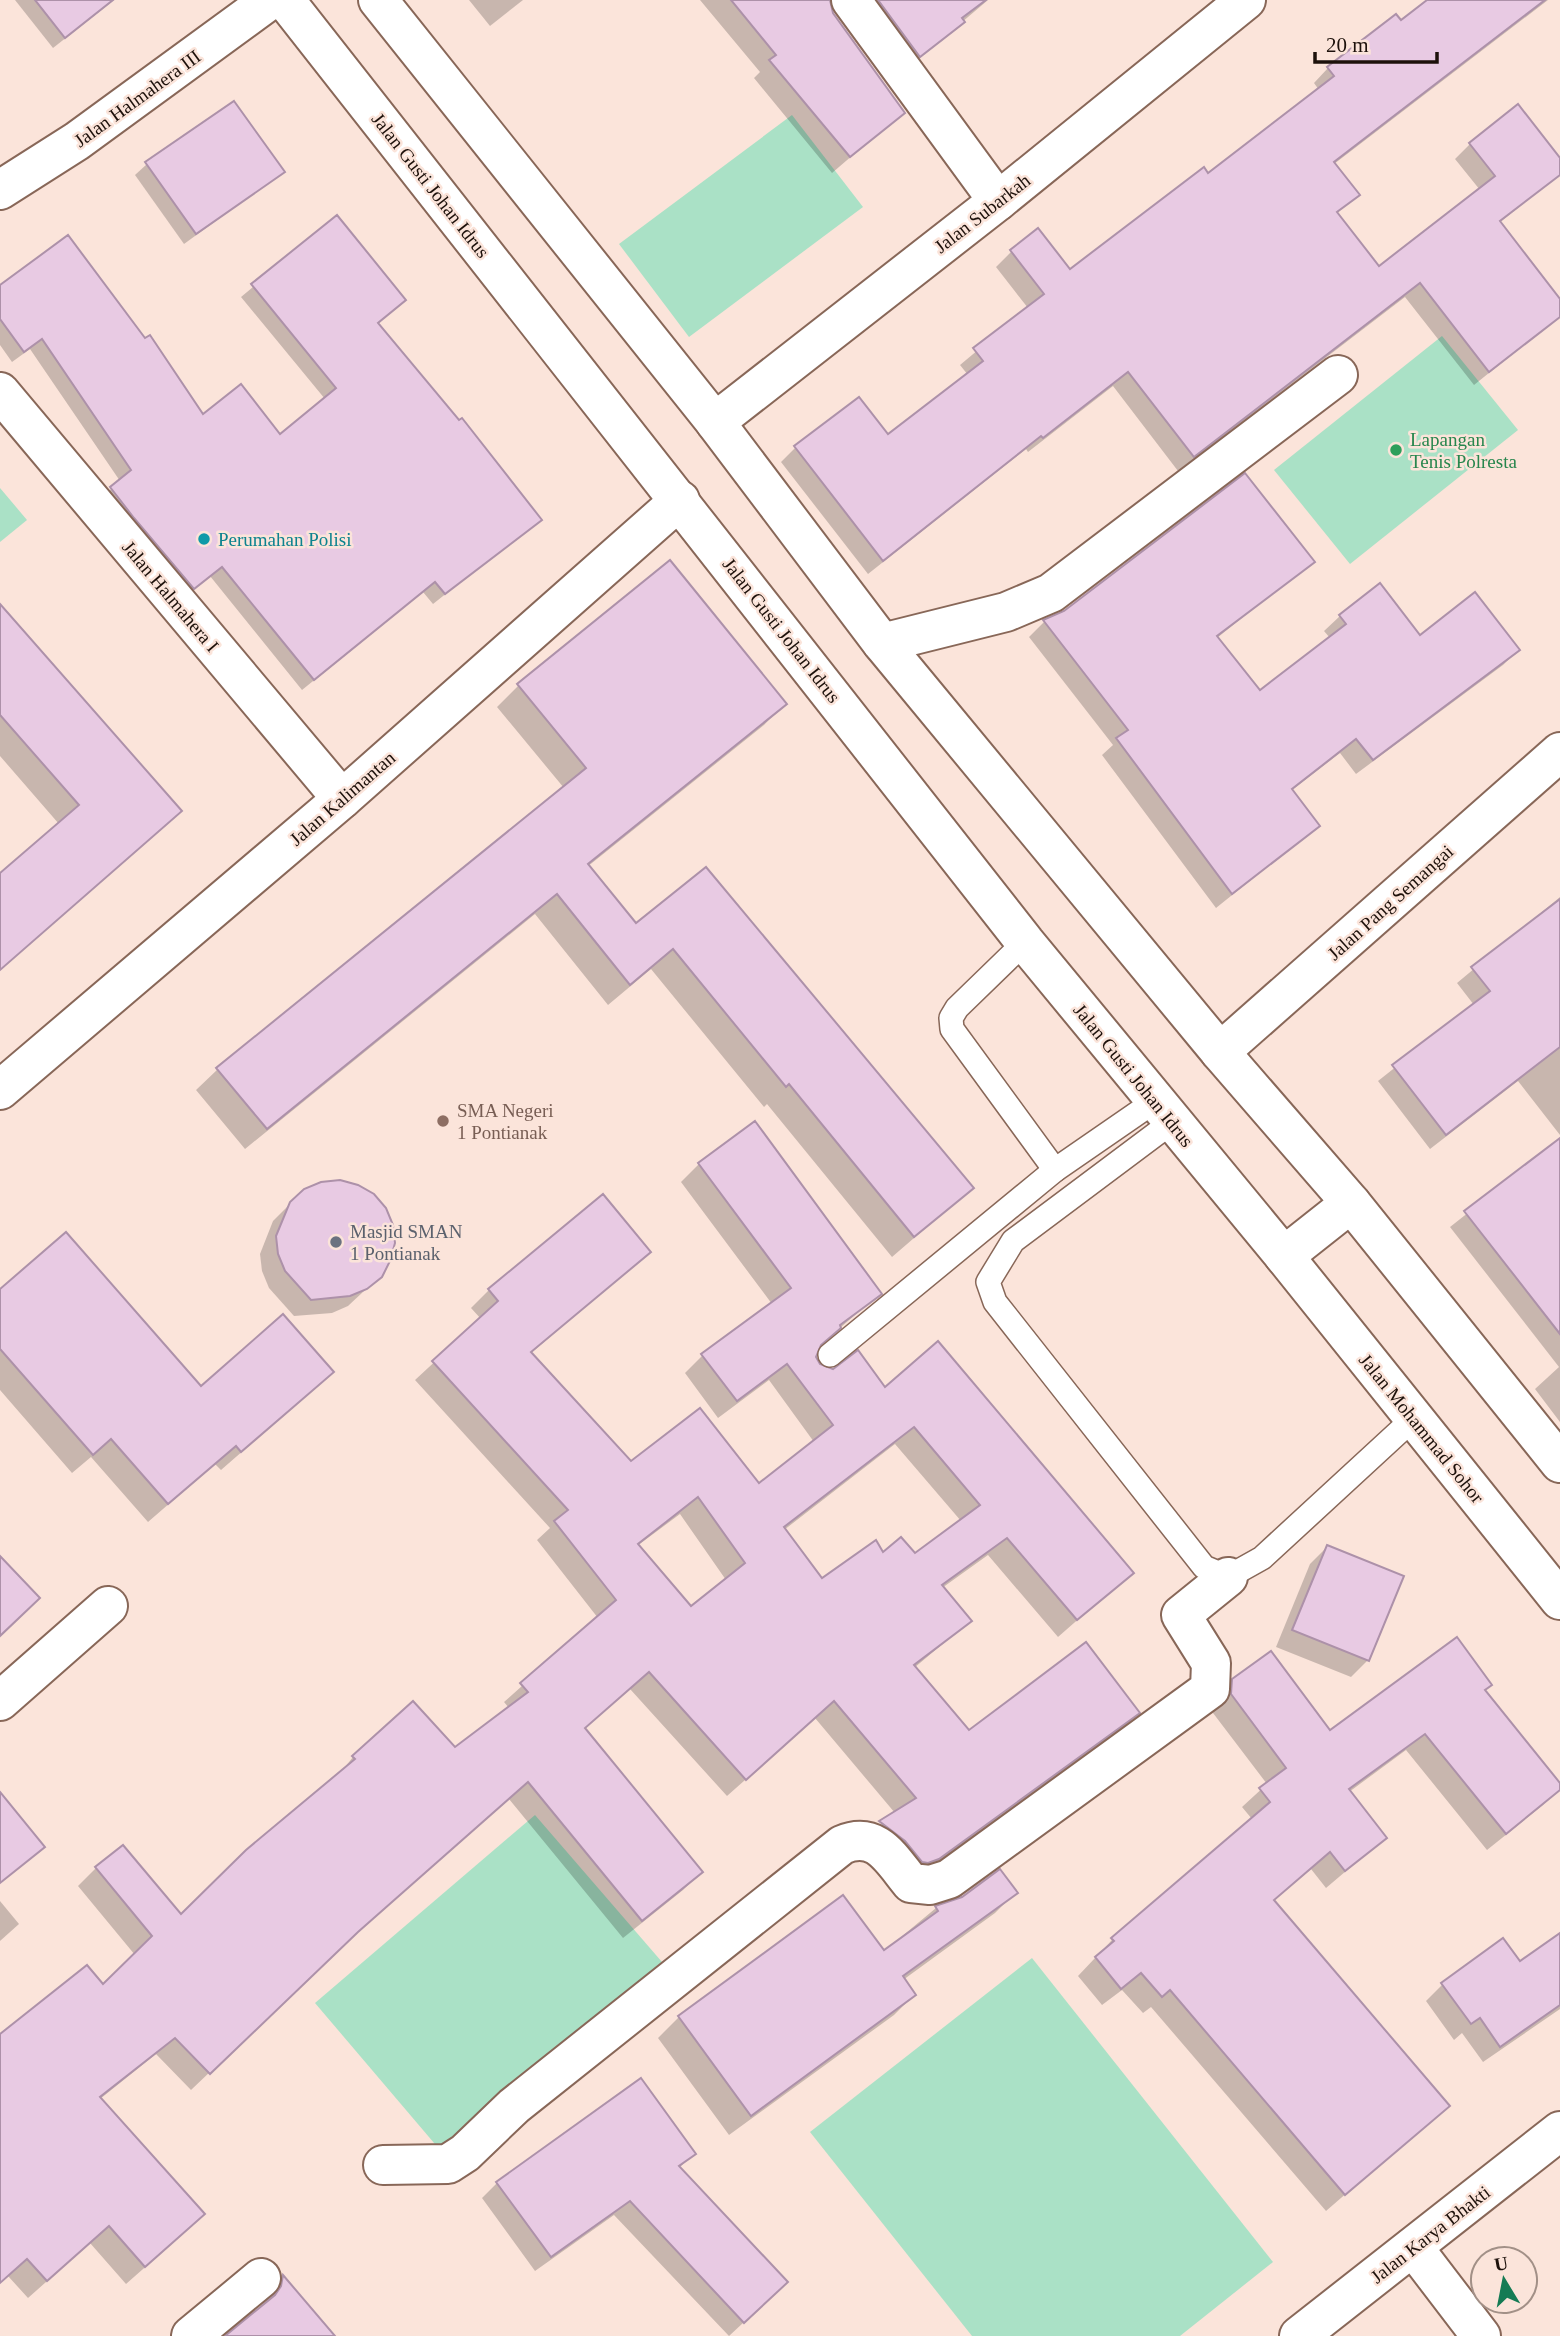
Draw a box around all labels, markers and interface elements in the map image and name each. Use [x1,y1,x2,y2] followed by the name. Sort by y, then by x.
[1315,21,1438,65] scale bar
[1326,33,1369,57] text: 20 m
[70,46,204,151] street label: Jalan Halmahera III
[368,109,494,262] street label: Jalan Gusti Johan Idrus
[930,169,1035,257] street label: Jalan Subarkah
[1410,429,1517,472] place label: Lapangan Tenis Polresta
[1388,442,1404,458] marker: Lapangan Tenis Polresta
[218,529,352,550] place label: Perumahan Polisi
[196,531,212,547] marker: Perumahan Polisi
[118,537,223,656] street label: Jalan Halmahera I
[719,554,845,707] street label: Jalan Gusti Johan Idrus
[285,747,400,850] street label: Jalan Kalimantan
[1323,841,1457,964] street label: Jalan Pang Semangai
[1069,1000,1198,1151] street label: Jalan Gusti Johan Idrus
[457,1100,554,1143] place label: SMA Negeri 1 Pontianak
[435,1113,451,1129] marker: SMA Negeri 1 Pontianak
[350,1221,463,1264] place label: Masjid SMAN 1 Pontianak
[328,1234,344,1250] marker: Masjid SMAN 1 Pontianak
[1355,1350,1489,1508] street label: Jalan Mohammad Sohor
[1366,2181,1494,2287] street label: Jalan Karya Bhakti
[1469,2245,1539,2315] north arrow
[1493,2252,1510,2275] text: U

